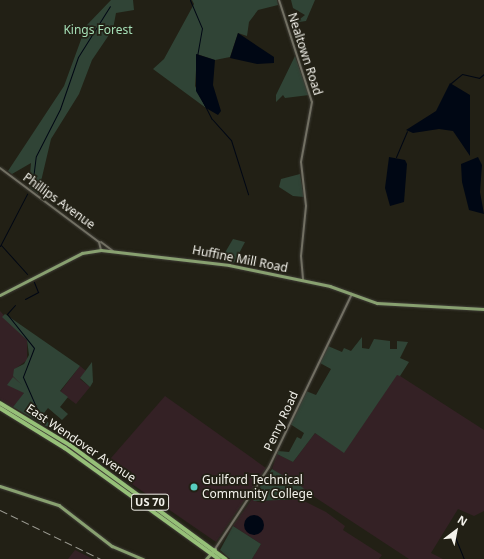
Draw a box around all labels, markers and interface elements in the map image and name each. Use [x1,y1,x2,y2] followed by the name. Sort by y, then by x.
[285,11,325,97] street label: Nealtown Road
[63,23,133,37] park label: Kings Forest
[20,170,98,232] street label: Phillips Avenue
[191,243,289,275] street label: Huffine Mill Road
[261,389,301,453] street label: Penry Road
[23,401,139,485] street label: East Wendover Avenue
[202,473,313,501] place label: Guilford Technical Community College
[189,482,199,492] marker: Guilford Technical Community College
[131,493,169,511] road number: US 70
[436,511,476,551] north arrow
[455,512,470,529] text: N

